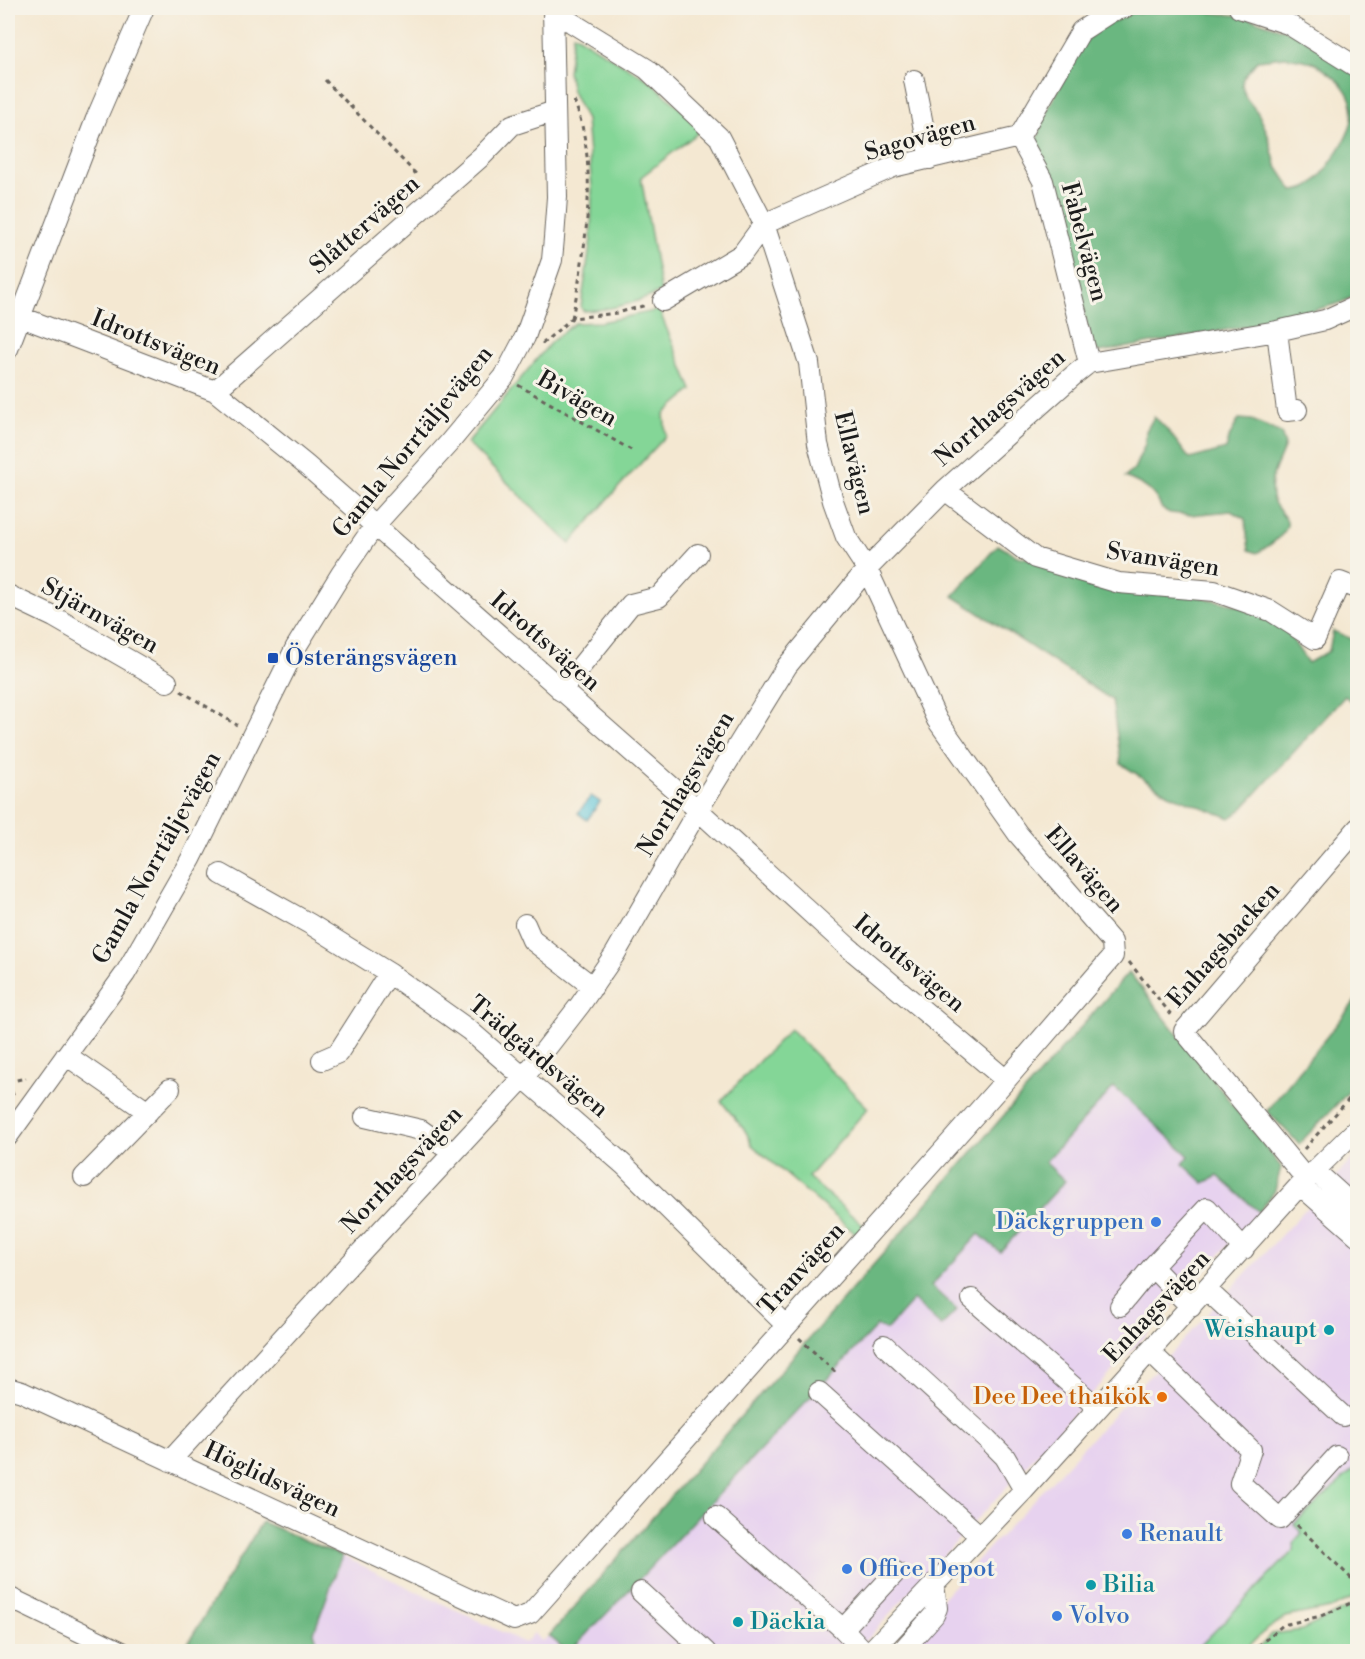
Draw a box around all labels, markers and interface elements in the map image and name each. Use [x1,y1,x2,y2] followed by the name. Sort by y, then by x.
[861,108,979,168] street label: Sagovägen
[304,169,426,281] street label: Slåttervägen
[1054,179,1114,305] street label: Fabelvägen
[87,303,225,383] street label: Idrottsvägen
[326,340,500,544] street label: Gamla Norrtäljevägen
[928,343,1072,473] street label: Norrhagsvägen
[531,364,622,434] street label: Bivägen
[827,408,881,518] street label: Ellavägen
[1104,536,1222,584] street label: Svanvägen
[36,571,164,661] street label: Stjärnvägen
[484,586,606,698] street label: Idrottsvägen
[285,642,458,673] place label: Österängsvägen
[266,651,280,665] marker: Österängsvägen
[631,706,741,862] street label: Norrhagsvägen
[86,746,228,970] street label: Gamla Norrtäljevägen
[1038,820,1130,920] street label: Ellavägen
[1161,876,1287,1014] street label: Enhagsbacken
[847,909,971,1019] street label: Idrottsvägen
[462,990,614,1124] street label: Trädgårdsvägen
[335,1100,469,1240] street label: Norrhagsvägen
[996,1207,1144,1237] place label: Däckgruppen
[1149,1215,1163,1229] marker: Däckgruppen
[752,1216,852,1322] street label: Tranvägen
[1097,1244,1217,1370] street label: Enhagsvägen
[1203,1315,1318,1345] place label: Weishaupt
[1322,1323,1336,1337] marker: Weishaupt
[973,1382,1151,1412] place label: Dee Dee thaikök
[1155,1390,1169,1404] marker: Dee Dee thaikök
[199,1435,345,1525] street label: Höglidsvägen
[1139,1519,1224,1549] place label: Renault
[1120,1527,1134,1541] marker: Renault
[859,1554,995,1584] place label: Office Depot
[840,1562,854,1576] marker: Office Depot
[1102,1570,1156,1600] place label: Bilia
[1084,1578,1098,1592] marker: Bilia
[1068,1601,1130,1631] place label: Volvo
[750,1607,826,1637] place label: Däckia
[1050,1609,1064,1623] marker: Volvo
[731,1615,745,1629] marker: Däckia

